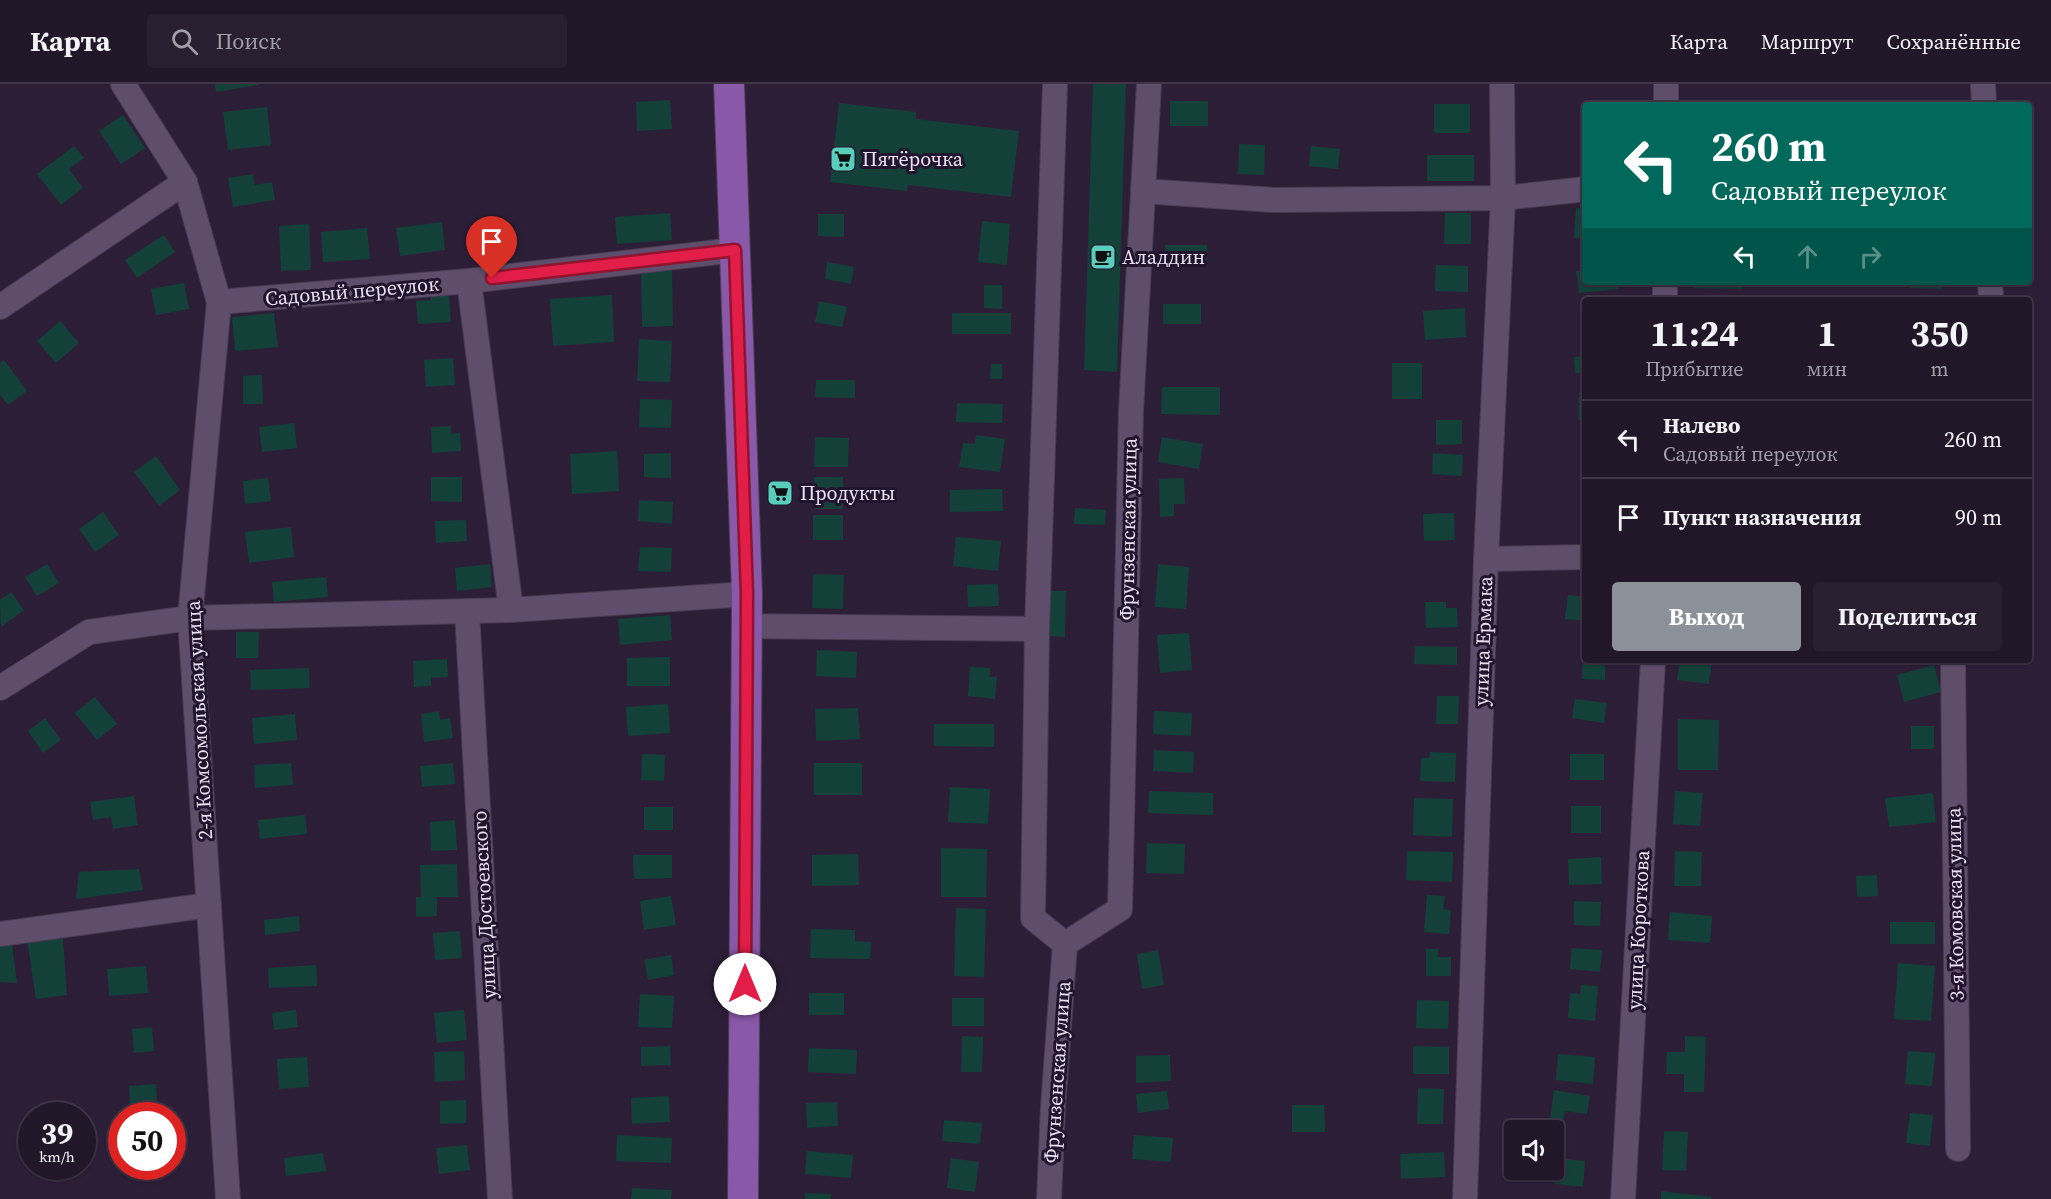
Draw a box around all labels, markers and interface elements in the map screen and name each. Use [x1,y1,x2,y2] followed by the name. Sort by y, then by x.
[147,14,567,68] search box
[30,22,111,60] text: Карта
[168,25,201,58] icon: search
[216,26,281,56] text: Поиск
[1670,27,1728,56] text: Карта
[1761,27,1854,56] text: Маршрут
[1887,27,2021,56] text: Сохранённые
[1711,117,1826,175] text: 260 m
[1612,126,1690,204] icon: left
[828,144,858,174] supermarket icon: Пятёрочка
[862,145,964,173] place label: Пятёрочка
[1711,172,1947,209] text: Садовый переулок
[466,216,517,278] pin
[475,225,508,258] icon: arrive
[1728,240,1761,273] icon: left
[1791,240,1824,273] icon: ahead
[1854,240,1887,273] icon: right
[1088,242,1118,272] cafe icon: Аладдин
[1122,243,1205,271] place label: Аладдин
[264,269,440,313] street label: Садовый переулок
[1650,309,1739,358] text: 11:24
[1817,309,1837,358] text: 1
[1910,309,1969,358] text: 350
[1645,355,1744,383] text: Прибытие
[1807,355,1847,383] text: мин
[1931,355,1949,383] text: m
[1663,410,1740,440] text: Налево
[1612,423,1645,456] icon: left
[1944,424,2002,454] text: 260 m
[1112,437,1144,620] street label: Фрунзенская улица
[1663,440,1838,468] text: Садовый переулок
[765,478,795,508] supermarket icon: Продукты
[800,479,895,507] place label: Продукты
[1612,501,1645,534] icon: arrive
[1663,502,1861,532] text: Пункт назначения
[1955,502,2002,532] text: 90 m
[1467,575,1499,707] street label: улица Ермака
[1612,582,1801,651] button: Выход
[1813,582,2002,651] button: Поделиться
[179,599,219,840] street label: 2-я Комсомольская улица
[1939,806,1971,1001] street label: 3-я Комовская улица
[465,810,503,1000] street label: улица Достоевского
[1620,849,1656,1010] street label: улица Короткова
[713,952,777,1016] position arrow
[1037,979,1077,1164] street label: Фрунзенская улица
[108,1102,186,1180] speed limit sign: 50
[41,1113,73,1154] text: 39
[1504,1120,1564,1180] map controls
[1504,1120,1564,1180] button: sound
[39,1146,75,1167] text: km/h

